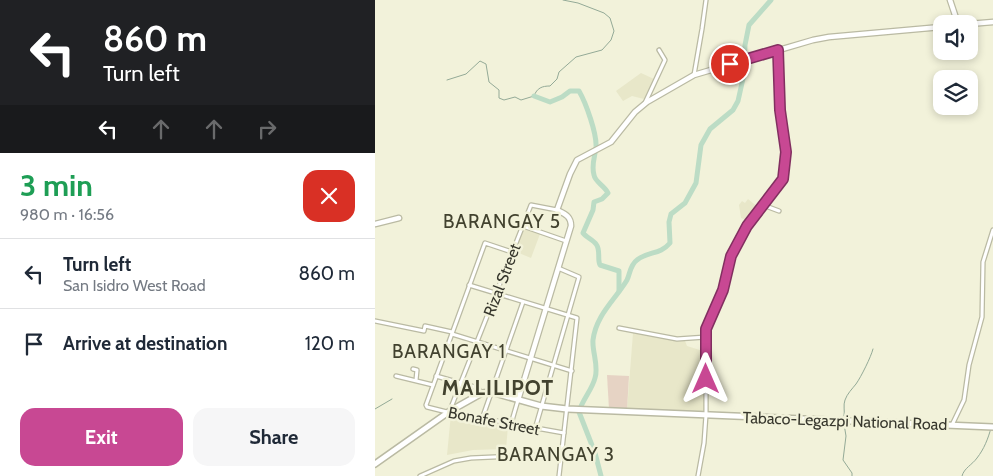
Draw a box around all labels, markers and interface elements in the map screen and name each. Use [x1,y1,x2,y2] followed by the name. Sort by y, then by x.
[933,15,978,115] map controls
[933,15,978,60] button: sound
[103,17,207,60] text: 860 m
[20,20,85,85] icon: left
[709,43,751,85] pin
[716,50,744,78] icon: arrive
[103,60,180,87] text: Turn left
[933,70,978,115] button: layers
[94,115,122,143] icon: left
[147,115,175,143] icon: ahead
[200,115,228,143] icon: ahead
[253,115,281,143] icon: right
[20,167,93,204] text: 3 min
[303,170,355,222] button: close
[20,205,114,224] text: 980 m · 16:56
[443,210,561,233] district label: BARANGAY 5
[479,240,525,319] street label: Rizal Street
[63,253,131,276] text: Turn left
[20,260,48,288] icon: left
[298,262,355,285] text: 860 m
[63,276,206,295] text: San Isidro West Road
[20,330,48,358] icon: arrive
[63,332,227,355] text: Arrive at destination
[305,332,355,355] text: 120 m
[392,340,506,363] district label: BARANGAY 1
[679,352,731,404] position arrow
[442,375,554,400] district label: MALILIPOT
[447,403,542,439] street label: Bonafe Street
[20,408,183,466] button: Exit
[193,408,355,466] button: Share
[742,408,948,434] street label: Tabaco-Legazpi National Road
[497,443,615,466] district label: BARANGAY 3

